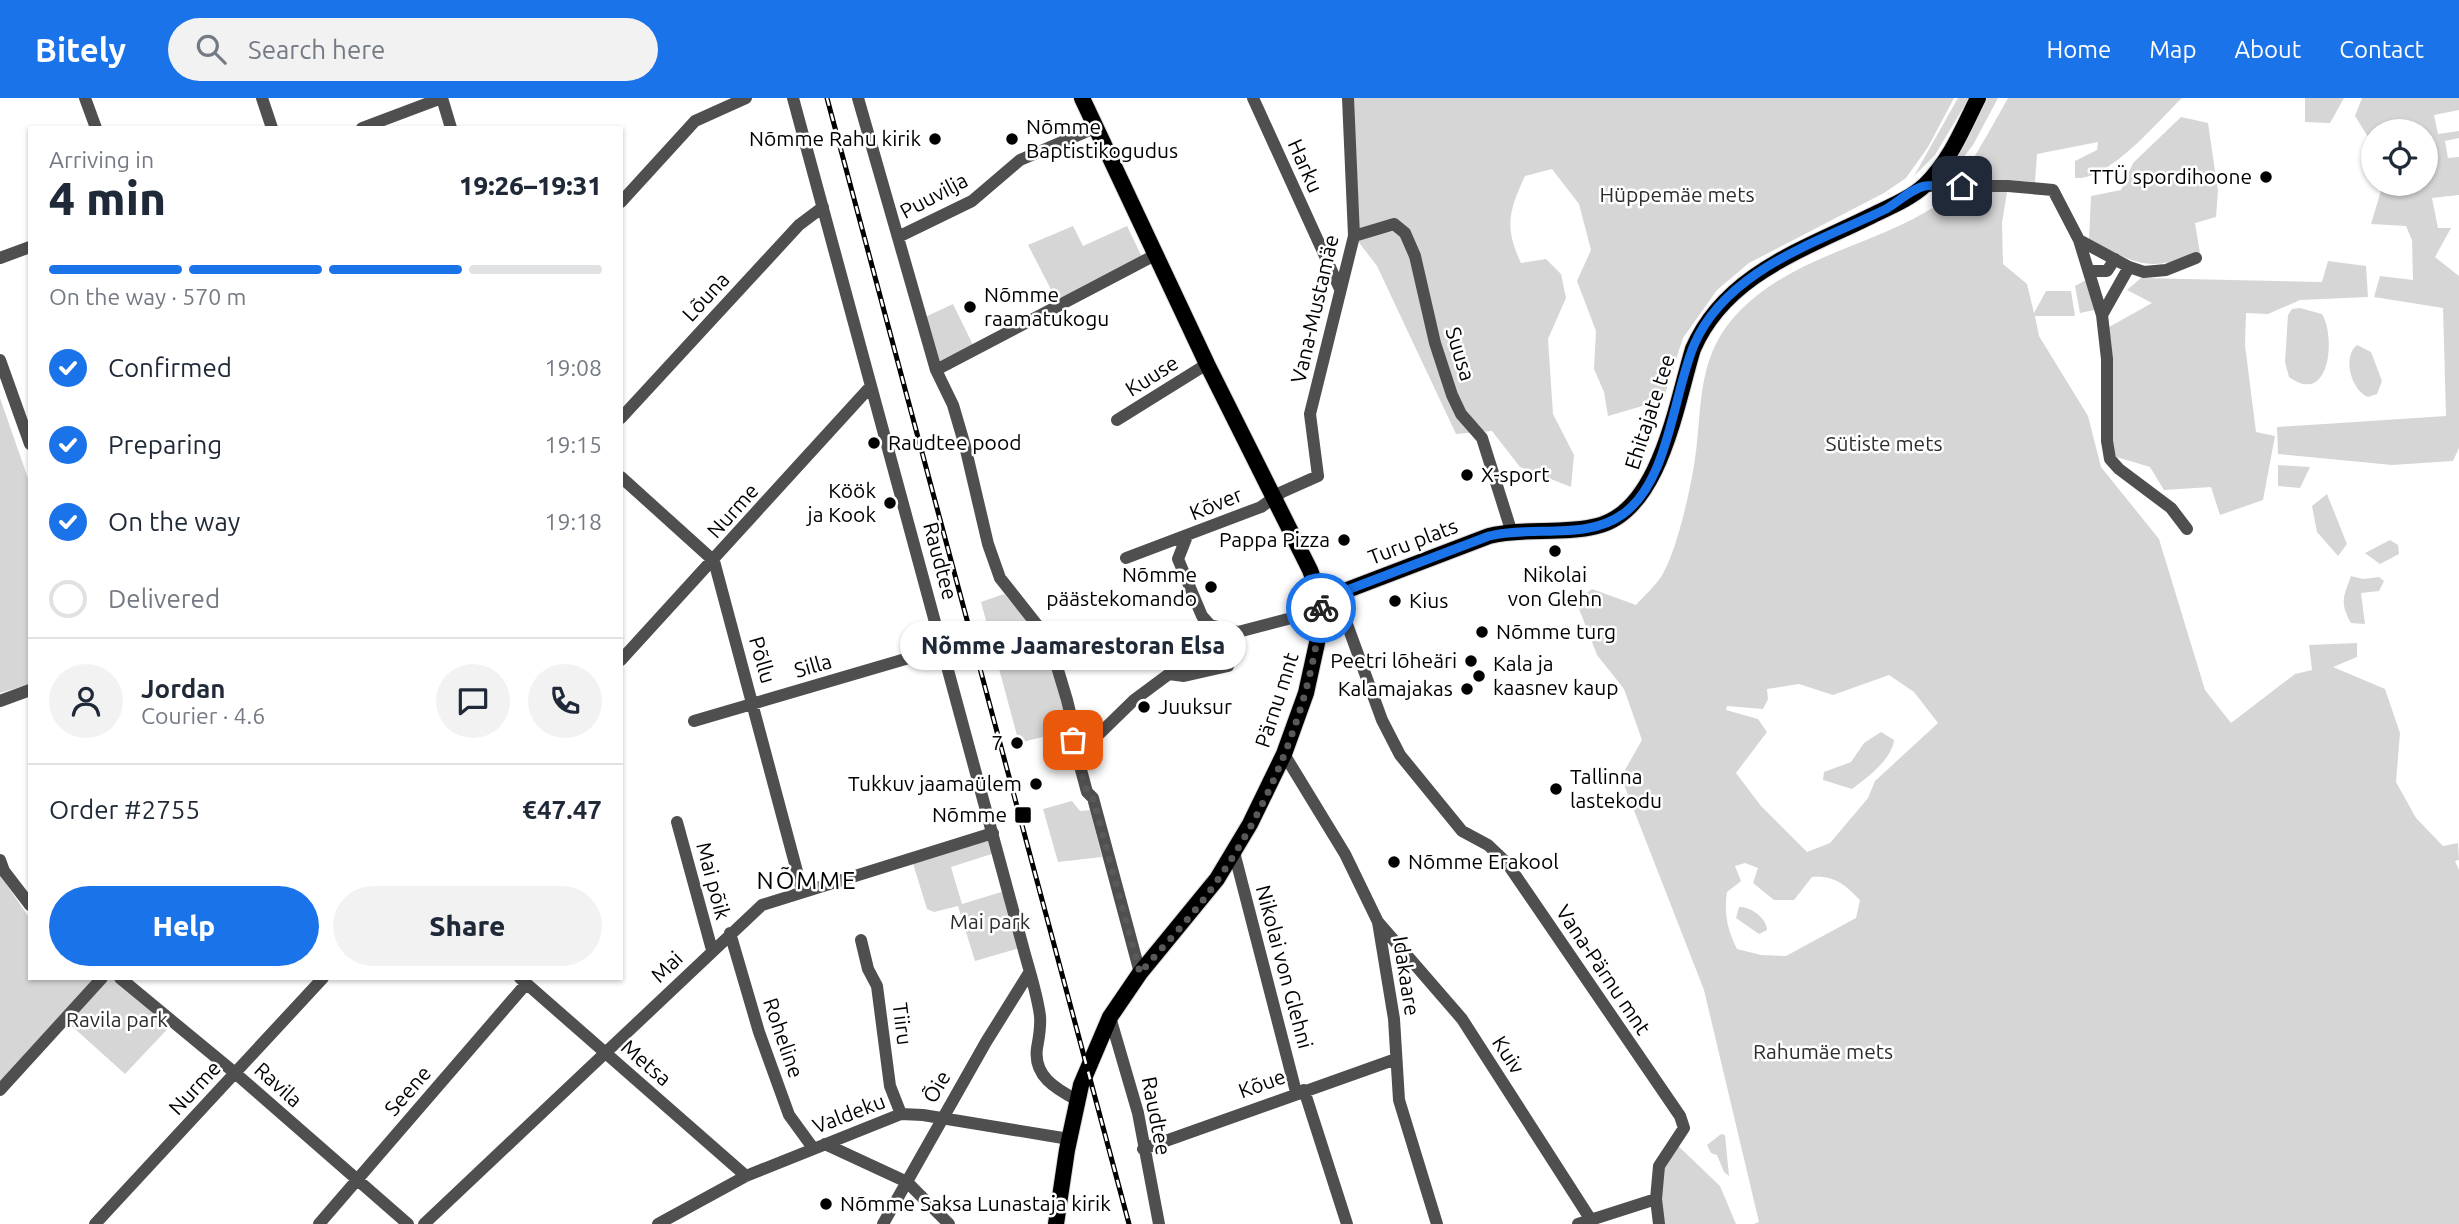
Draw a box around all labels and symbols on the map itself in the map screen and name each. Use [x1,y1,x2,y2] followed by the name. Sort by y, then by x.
[1026,114,1178,162] place label: Nõmme Baptistikogudus
[749,126,921,150] place label: Nõmme Rahu kirik
[927,131,943,147] marker: Nõmme Rahu kirik
[1004,131,1020,147] marker: Nõmme Baptistikogudus
[1284,135,1328,196] street label: Harku
[1932,156,1992,216] pin
[2090,164,2252,188] place label: TTÜ spordihoone
[896,167,972,223] street label: Puuvilja
[2258,169,2274,185] marker: TTÜ spordihoone
[1599,182,1755,206] park label: Hüppemäe mets
[1285,232,1343,385] street label: Vana-Mustamäe
[677,267,734,326] street label: Lõuna
[984,282,1109,330] place label: Nõmme raamatukogu
[962,299,978,315] marker: Nõmme raamatukogu
[1441,324,1480,383] street label: Suusa
[1121,350,1182,401] street label: Kuuse
[1619,351,1679,472] street label: Ehitajate tee
[888,430,1021,454] place label: Raudtee pood
[1825,431,1943,455] park label: Sütiste mets
[866,435,882,451] marker: Raudtee pood
[1481,462,1550,486] place label: X-sport
[1459,467,1475,483] marker: X-sport
[702,478,763,542] street label: Nurme
[806,478,876,526] place label: Köök ja Kook
[1186,482,1245,524] street label: Kõver
[882,495,898,511] marker: Köök ja Kook
[1365,513,1461,569] street label: Turu plats
[919,519,963,602] street label: Raudtee
[1219,527,1330,551] place label: Pappa Pizza
[1336,532,1352,548] marker: Pappa Pizza
[1547,543,1563,559] marker: Nikolai von Glehn
[1046,562,1197,610] place label: Nõmme päästekomando
[1508,562,1602,610] place label: Nikolai von Glehn
[1286,573,1356,643] courier
[1203,579,1219,595] marker: Nõmme päästekomando
[1409,588,1448,612] place label: Kius
[1387,593,1403,609] marker: Kius
[1496,619,1616,643] place label: Nõmme turg
[900,621,1246,670] callout: Nõmme Jaamarestoran Elsa
[1474,624,1490,640] marker: Nõmme turg
[745,634,781,686] street label: Põllu
[791,648,834,682] street label: Silla
[1330,648,1457,672] place label: Peetri lõheäri
[1249,649,1303,750] street label: Pärnu mnt
[1493,651,1619,699] place label: Kala ja kaasnev kaup
[1463,653,1479,669] marker: Peetri lõheäri
[1471,668,1487,684] marker: Kala ja kaasnev kaup
[1338,676,1453,700] place label: Kalamajakas
[1459,681,1475,697] marker: Kalamajakas
[1158,694,1232,718] place label: Juuksur
[1136,699,1152,715] marker: Juuksur
[1043,710,1103,770] pin
[991,730,1003,754] place label: 7
[1009,735,1025,751] marker: 7
[1570,764,1662,812] place label: Tallinna lastekodu
[848,771,1022,795] place label: Tukkuv jaamaülem
[1028,776,1044,792] marker: Tukkuv jaamaülem
[1548,781,1564,797] marker: Tallinna lastekodu
[932,802,1007,826] place label: Nõmme
[1013,805,1033,825] marker: Nõmme
[692,839,736,922] street label: Mai põik
[1408,849,1559,873] place label: Nõmme Erakool
[1386,854,1402,870] marker: Nõmme Erakool
[757,866,857,894] district label: NÕMME
[1252,882,1318,1051] street label: Nikolai von Glehni
[1552,900,1656,1039] street label: Vana-Pärnu mnt
[950,909,1031,933] park label: Mai park
[1389,934,1425,1017] street label: Idakaare
[646,946,687,987] street label: Mai
[759,994,809,1081] street label: Roheline
[889,1001,917,1046] street label: Tiiru
[66,1007,168,1031] park label: Ravila park
[1488,1031,1530,1078] street label: Kuiv
[617,1034,676,1090] street label: Metsa
[1753,1039,1893,1063] park label: Rahumäe mets
[163,1055,225,1119] street label: Nurme
[250,1057,307,1112] street label: Ravila
[379,1061,435,1120] street label: Seene
[1235,1064,1288,1103] street label: Kõue
[917,1066,955,1107] street label: Õie
[1138,1074,1176,1157] street label: Raudtee
[809,1088,888,1138] street label: Valdeku
[840,1191,1111,1215] place label: Nõmme Saksa Lunastaja kirik
[818,1196,834,1212] marker: Nõmme Saksa Lunastaja kirik

